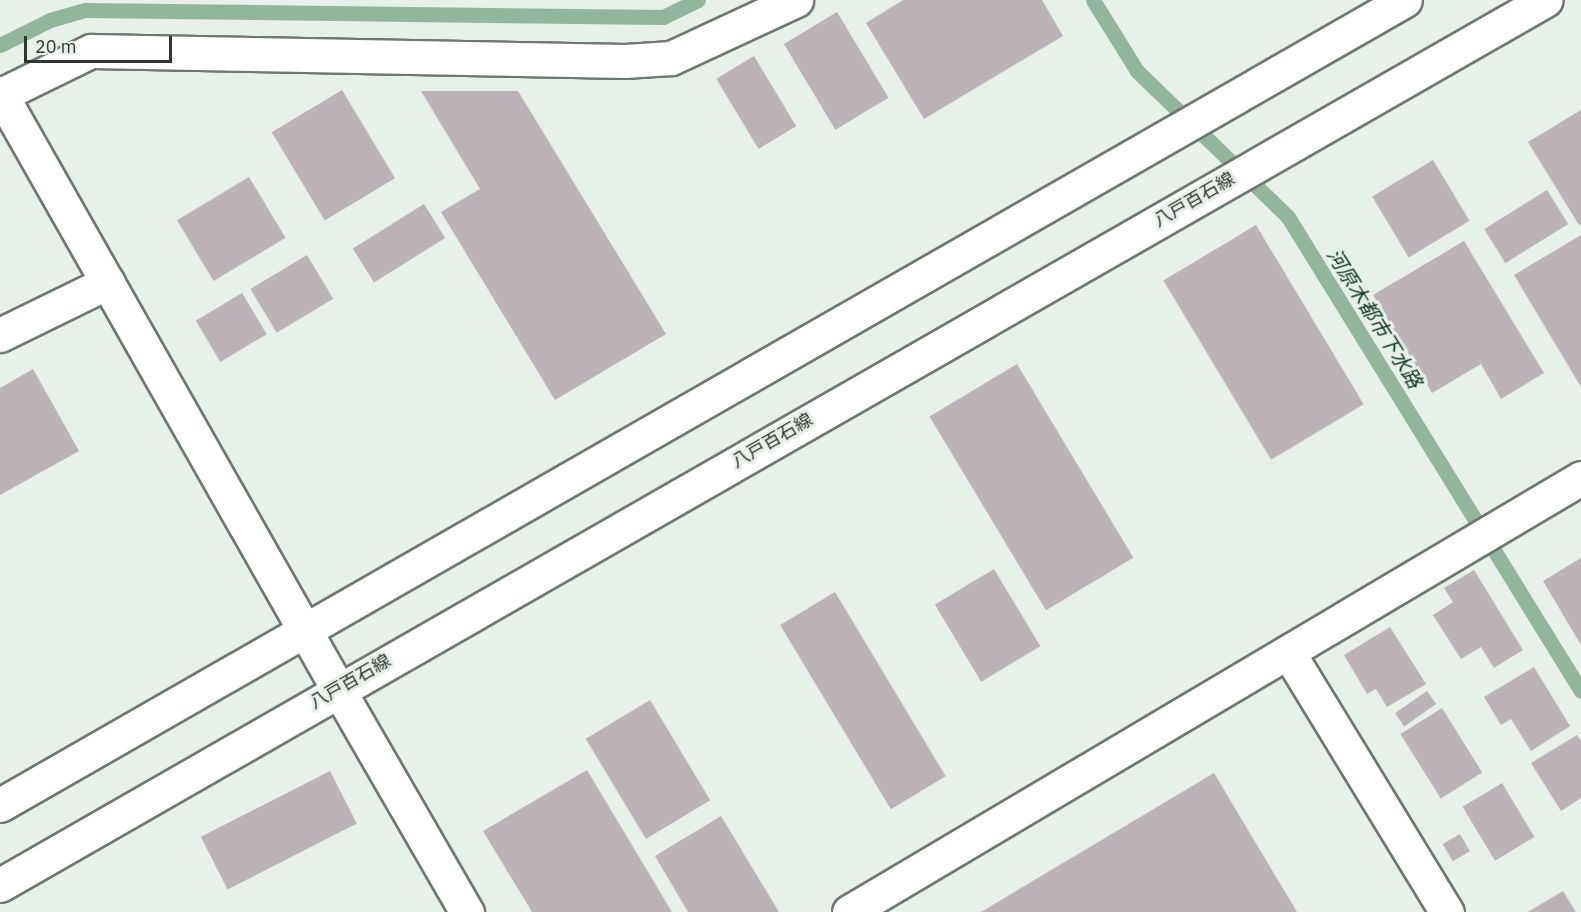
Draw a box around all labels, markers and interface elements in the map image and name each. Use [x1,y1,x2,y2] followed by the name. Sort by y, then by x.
[27,24,176,62] scale bar
[35,35,77,58] text: 20 m
[1150,168,1238,232] street label: 八戸百石線
[1322,244,1428,392] water label: 河原木都市下水路
[728,409,816,473] street label: 八戸百石線
[306,650,394,714] street label: 八戸百石線

